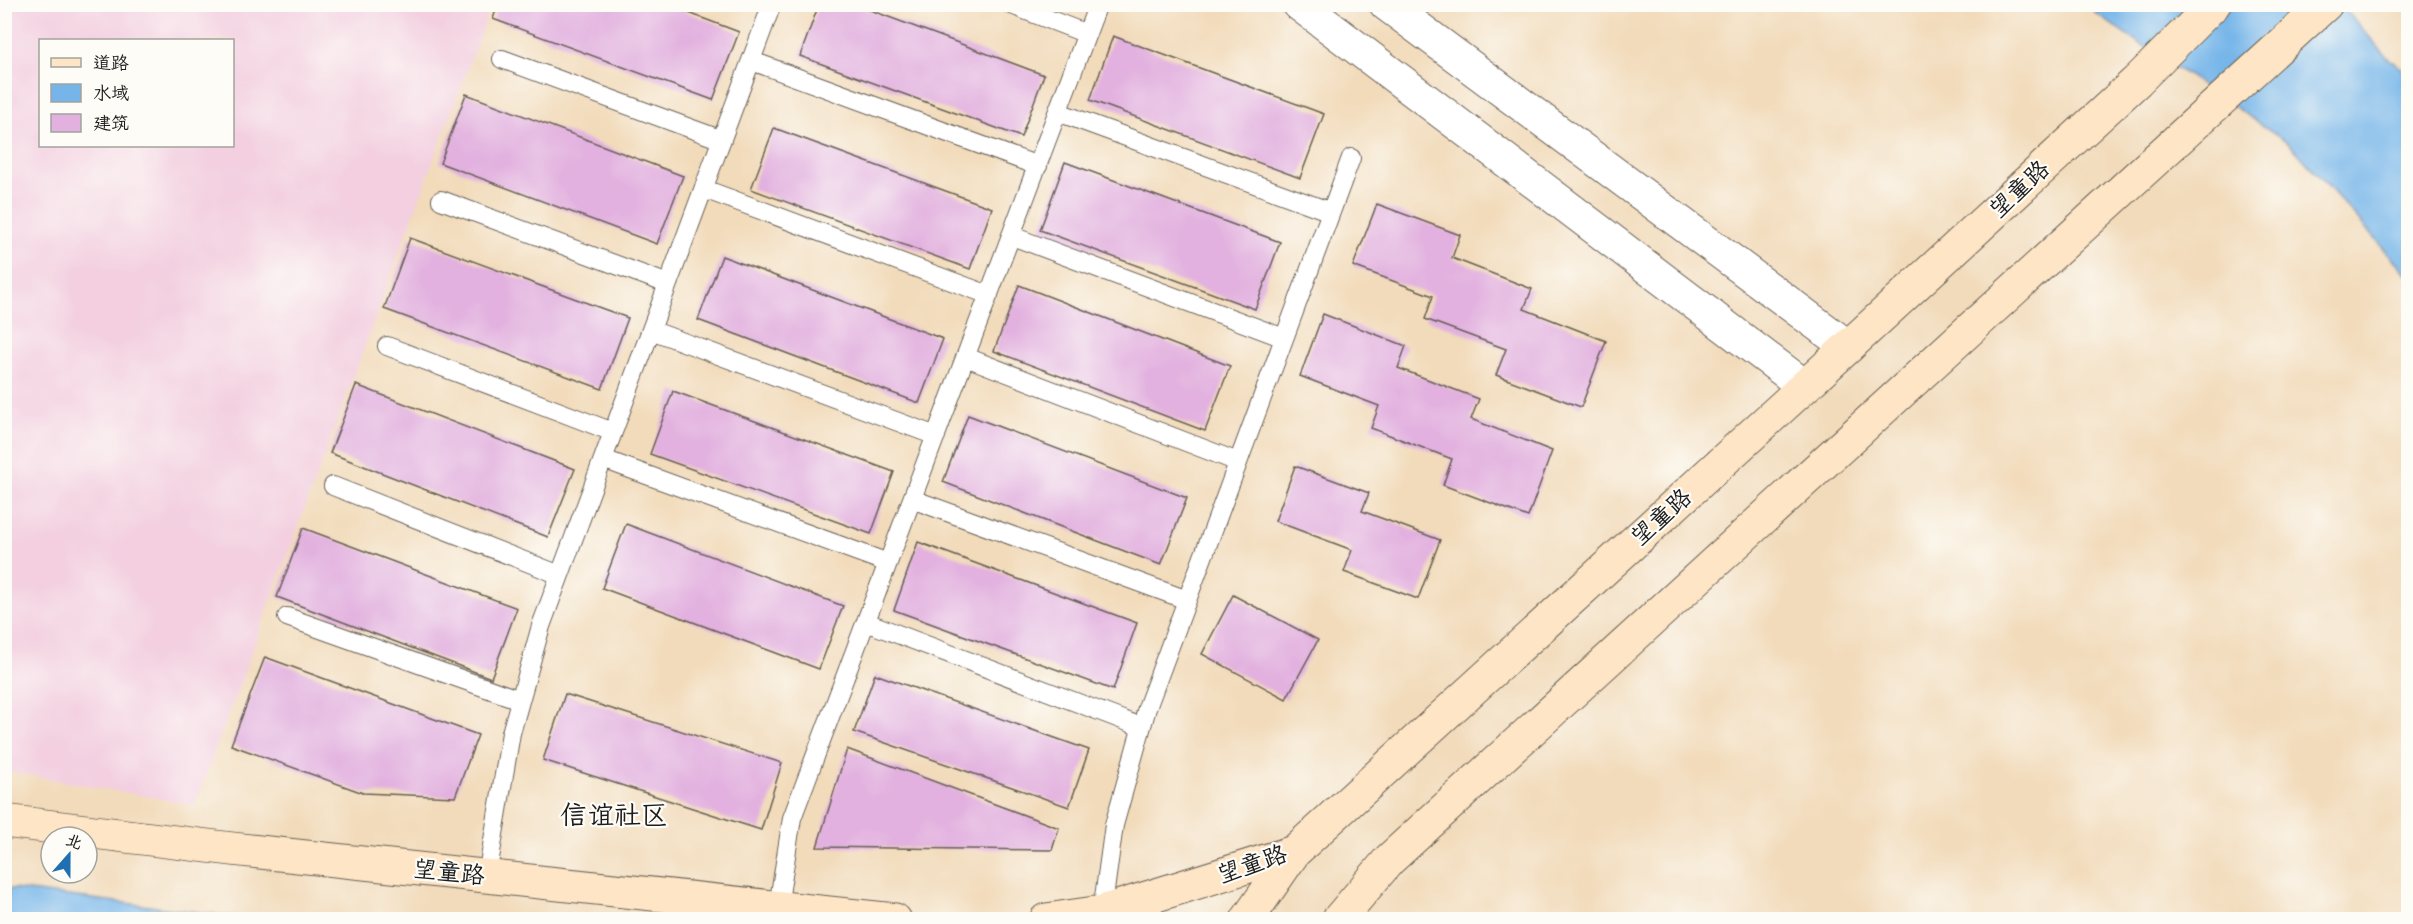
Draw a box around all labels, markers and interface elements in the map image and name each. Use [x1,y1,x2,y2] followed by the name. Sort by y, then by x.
[39,39,234,147] legend
[93,52,129,74] text: 道路
[93,82,129,104] text: 水域
[93,112,129,134] text: 建筑
[1982,153,2056,225] street label: 望童路
[1624,482,1698,552] street label: 望童路
[560,798,668,832] district label: 信谊社区
[39,825,99,885] north arrow
[63,830,85,854] text: 北
[1213,838,1291,890] street label: 望童路
[412,853,486,891] street label: 望童路

